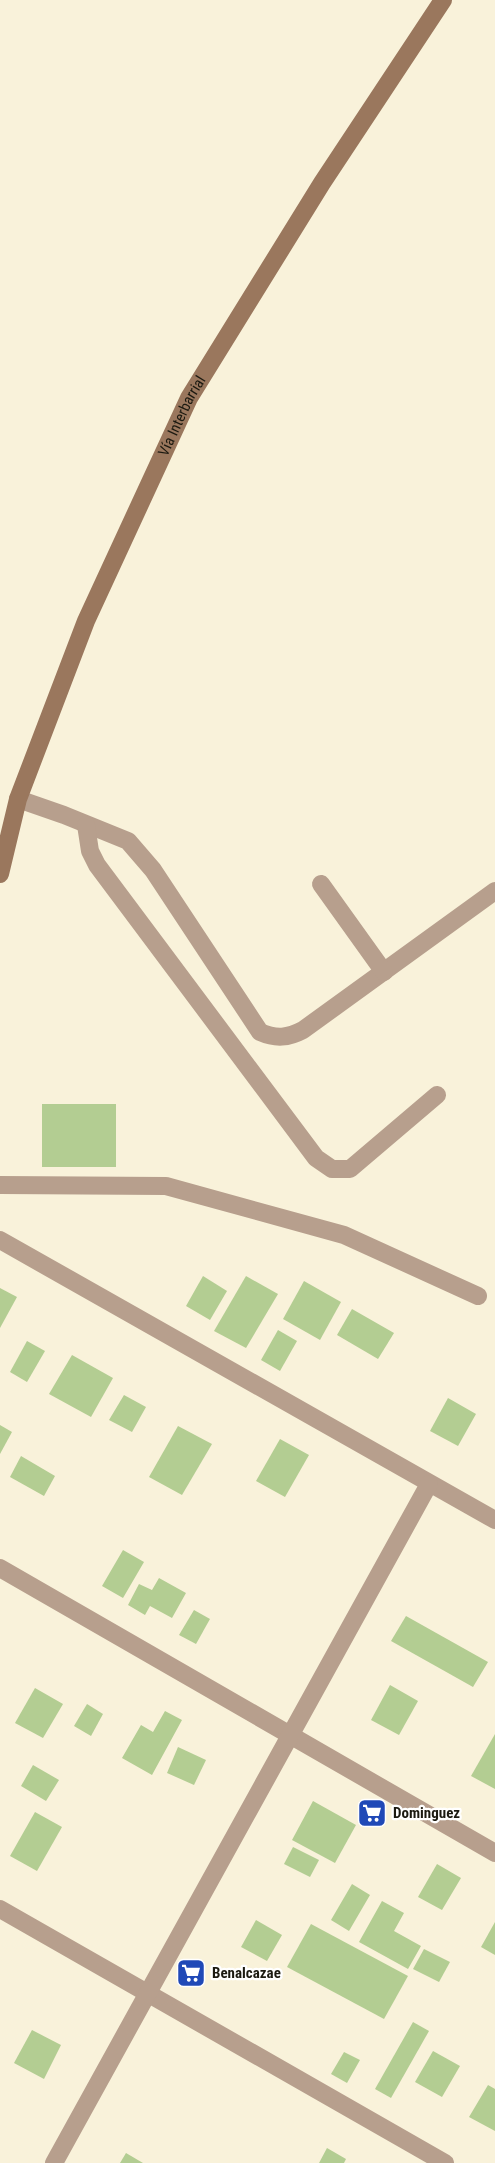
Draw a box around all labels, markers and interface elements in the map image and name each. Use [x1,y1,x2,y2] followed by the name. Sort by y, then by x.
[154,372,210,459] street label: Vía Interbarrial
[356,1797,388,1829] supermarket icon: Dominguez
[393,1804,460,1822] place label: Dominguez
[175,1957,207,1989] supermarket icon: Benalcazae
[212,1964,281,1982] place label: Benalcazae

